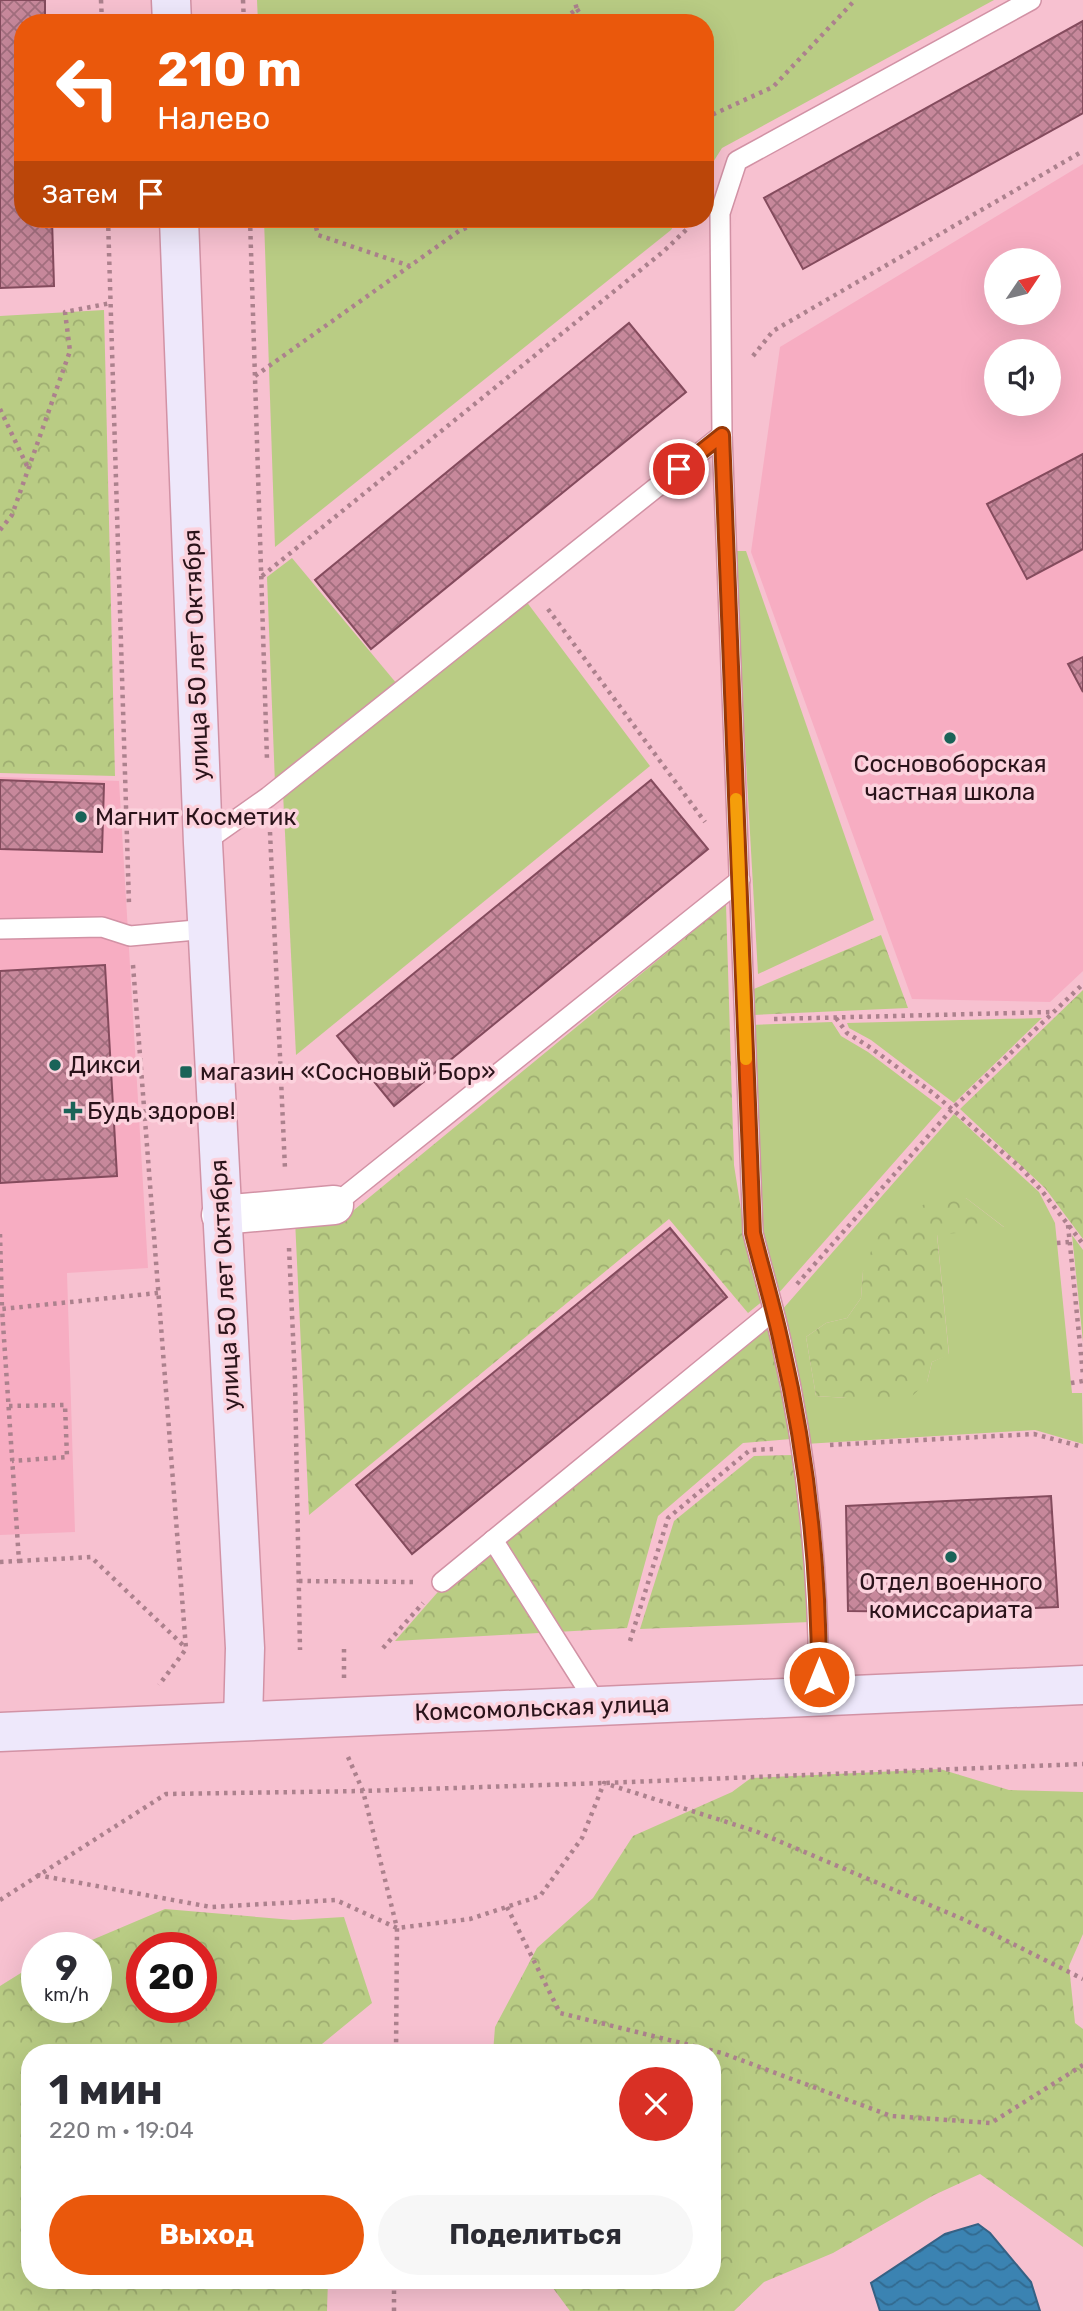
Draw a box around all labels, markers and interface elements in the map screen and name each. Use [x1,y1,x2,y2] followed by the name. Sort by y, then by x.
[157,40,302,98] text: 210 m
[42,42,133,133] icon: left
[157,99,270,137] text: Налево
[132,175,170,213] icon: arrive
[42,179,118,210] text: Затем
[984,248,1060,326] north arrow
[984,248,1061,416] map controls
[984,339,1061,416] button: sound
[649,439,709,499] pin
[660,450,698,488] icon: arrive
[178,529,214,781] street label: улица 50 лет Октября
[942,730,958,746] marker: Сосновоборская частная школа
[853,750,1047,806] place label: Сосновоборская частная школа
[95,803,296,831] place label: Магнит Косметик
[73,809,89,825] marker: Магнит Косметик
[69,1051,141,1079] place label: Дикси
[47,1057,63,1073] marker: Дикси
[200,1058,496,1086] place label: магазин «Сосновый Бор»
[178,1064,194,1080] marker: магазин «Сосновый Бор»
[87,1097,236,1125] place label: Будь здоров!
[65,1103,81,1119] marker: Будь здоров!
[204,1159,246,1411] street label: улица 50 лет Октября
[943,1549,959,1565] marker: Отдел военного комиссариата
[859,1568,1043,1624] place label: Отдел военного комиссариата
[782,1640,856,1714] position arrow
[414,1690,670,1726] street label: Комсомольская улица
[126,1932,217,2023] speed limit sign: 20
[55,1947,78,1989] text: 9
[44,1984,89,2006] text: km/h
[49,2065,163,2115] text: 1 мин
[619,2067,693,2141] button: close
[49,2116,194,2144] text: 220 m · 19:04
[49,2195,364,2275] button: Выход
[378,2195,693,2275] button: Поделиться

